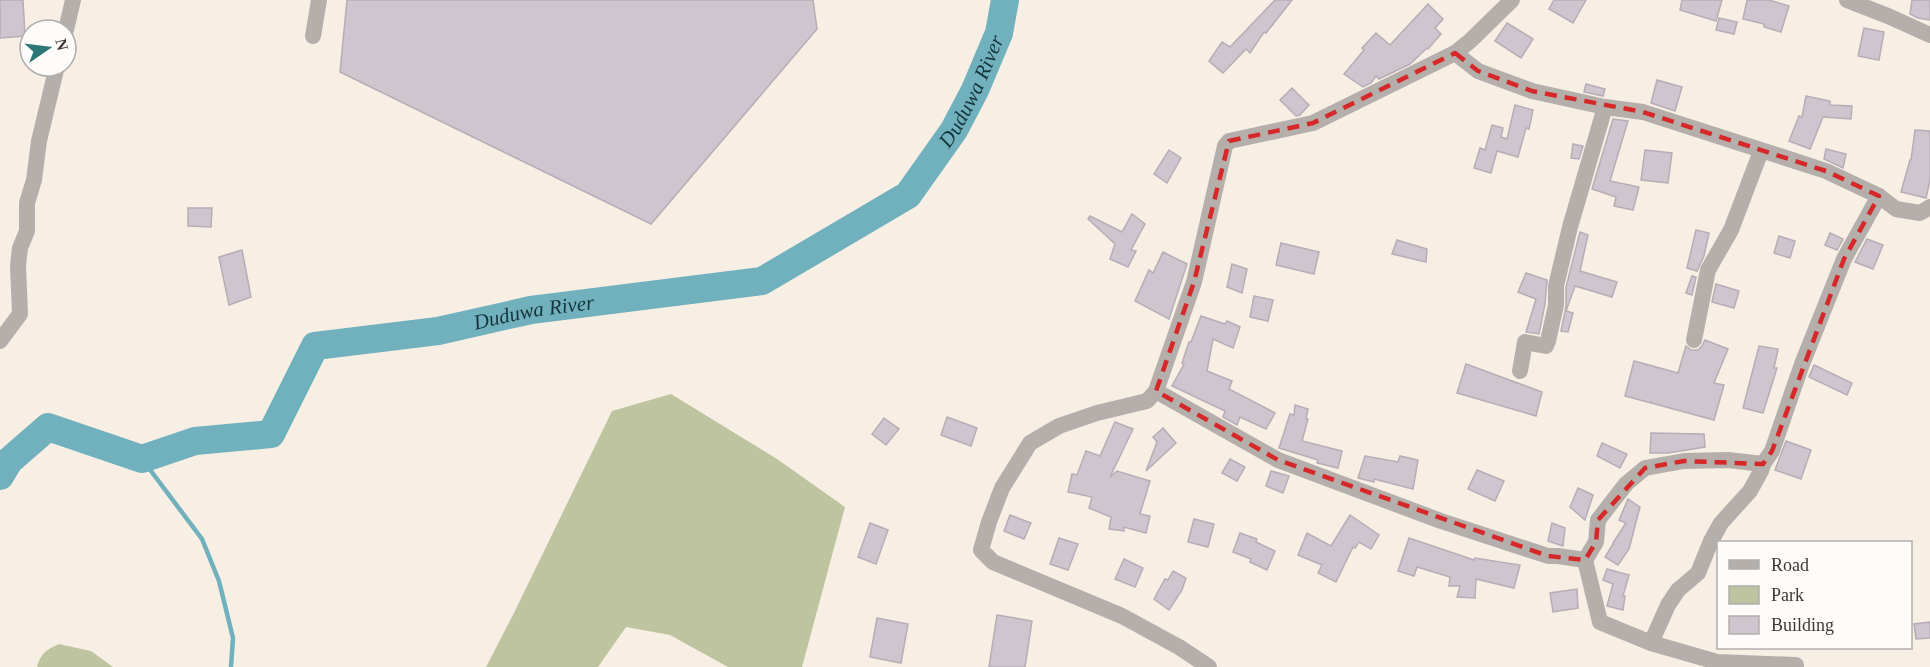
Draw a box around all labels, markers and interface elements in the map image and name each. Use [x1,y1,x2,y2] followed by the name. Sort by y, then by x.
[18,18,78,78] north arrow
[933,31,1009,153] water label: Duduwa River
[52,37,72,53] text: N
[470,290,596,335] water label: Duduwa River
[1717,541,1912,649] legend
[1771,555,1809,575] text: Road
[1771,585,1804,605] text: Park
[1771,615,1834,635] text: Building

